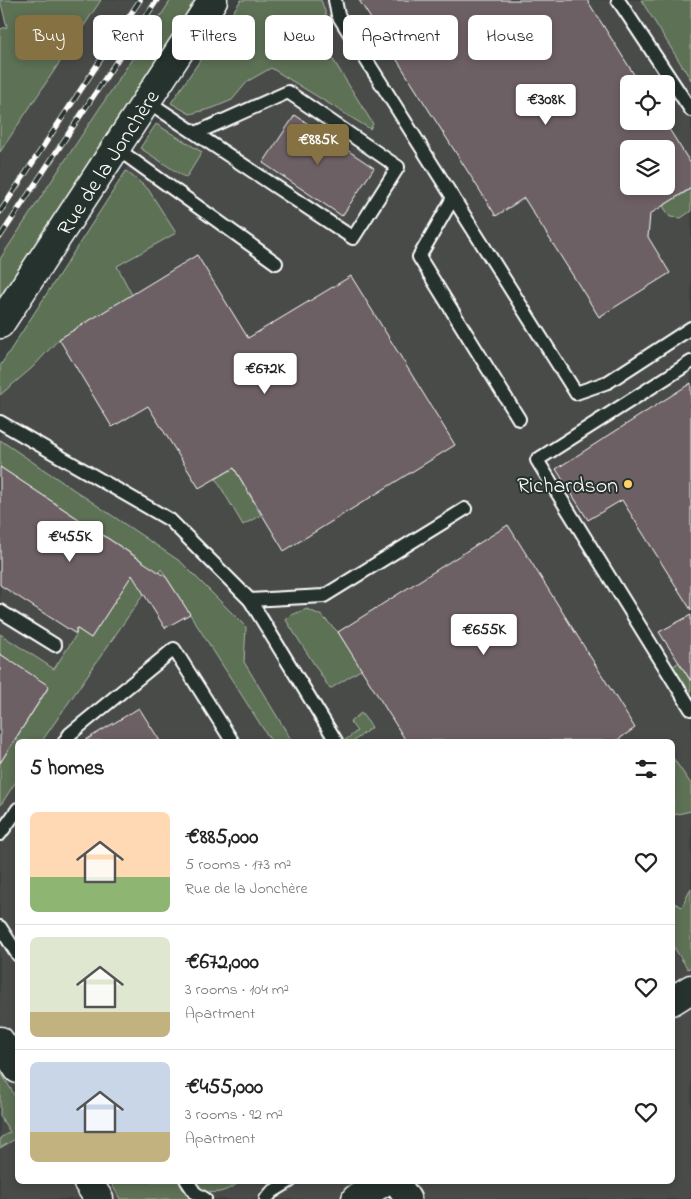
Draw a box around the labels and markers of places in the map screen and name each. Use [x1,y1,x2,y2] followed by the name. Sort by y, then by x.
[511,84,581,126] pin: €308K
[283,124,353,166] pin: €885K
[230,352,300,395] pin: €672K
[517,471,618,503] place label: Richardson
[622,478,634,490] marker: Richardson
[35,520,105,563] pin: €455K
[449,614,519,656] pin: €655K

